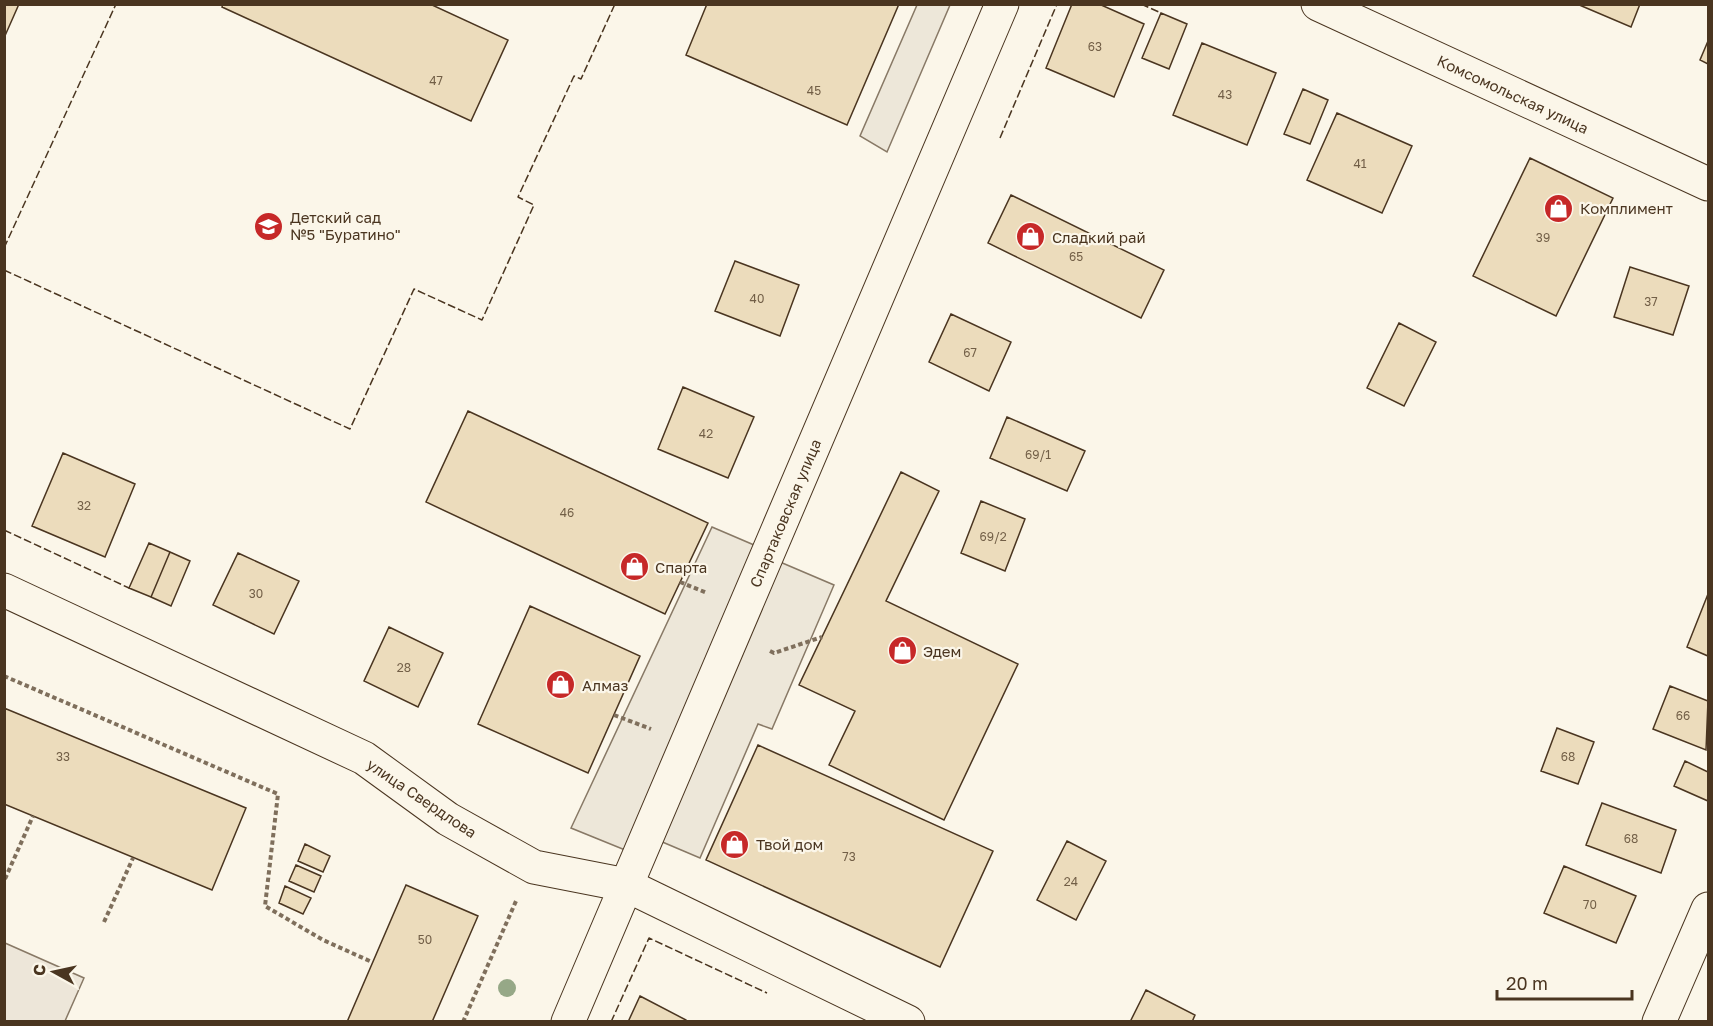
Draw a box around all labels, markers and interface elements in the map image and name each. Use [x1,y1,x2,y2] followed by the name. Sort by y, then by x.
[1088,39,1102,54] house number: 63
[1434,51,1592,137] street label: Комсомольская улица
[429,73,443,88] house number: 47
[807,83,821,98] house number: 45
[1218,87,1232,102] house number: 43
[1353,156,1367,171] house number: 41
[1543,192,1575,224] shop icon: Комплимент
[1580,199,1674,217] place label: Комплимент
[290,208,401,243] place label: Детский сад №5 "Буратино"
[253,210,285,242] school or university icon: Детский сад №5 "Буратино"
[1015,221,1047,253] shop icon: Сладкий рай
[1052,228,1146,246] place label: Сладкий рай
[1536,230,1550,245] house number: 39
[1069,249,1083,264] house number: 65
[750,291,764,306] house number: 40
[1644,294,1658,309] house number: 37
[963,345,977,360] house number: 67
[699,426,713,441] house number: 42
[746,436,824,590] street label: Спартаковская улица
[1025,447,1051,462] house number: 69/1
[77,498,91,513] house number: 32
[560,505,574,520] house number: 46
[979,529,1007,544] house number: 69/2
[618,551,650,583] shop icon: Спарта
[655,558,707,576] place label: Спарта
[249,586,263,601] house number: 30
[886,635,918,667] shop icon: Эдем
[923,642,961,660] place label: Эдем
[397,660,411,675] house number: 28
[545,669,577,701] shop icon: Алмаз
[582,676,628,694] place label: Алмаз
[1676,708,1690,723] house number: 66
[56,749,70,764] house number: 33
[1561,749,1575,764] house number: 68
[364,755,480,841] street label: улица Свердлова
[719,828,751,860] shop icon: Твой дом
[1624,831,1638,846] house number: 68
[756,835,823,853] place label: Твой дом
[842,849,856,864] house number: 73
[1064,874,1078,889] house number: 24
[1583,897,1597,912] house number: 70
[418,932,432,947] house number: 50
[24,942,84,1002] north arrow
[28,963,50,977] text: С
[1497,963,1632,1001] scale bar
[1506,972,1548,994] text: 20 m

